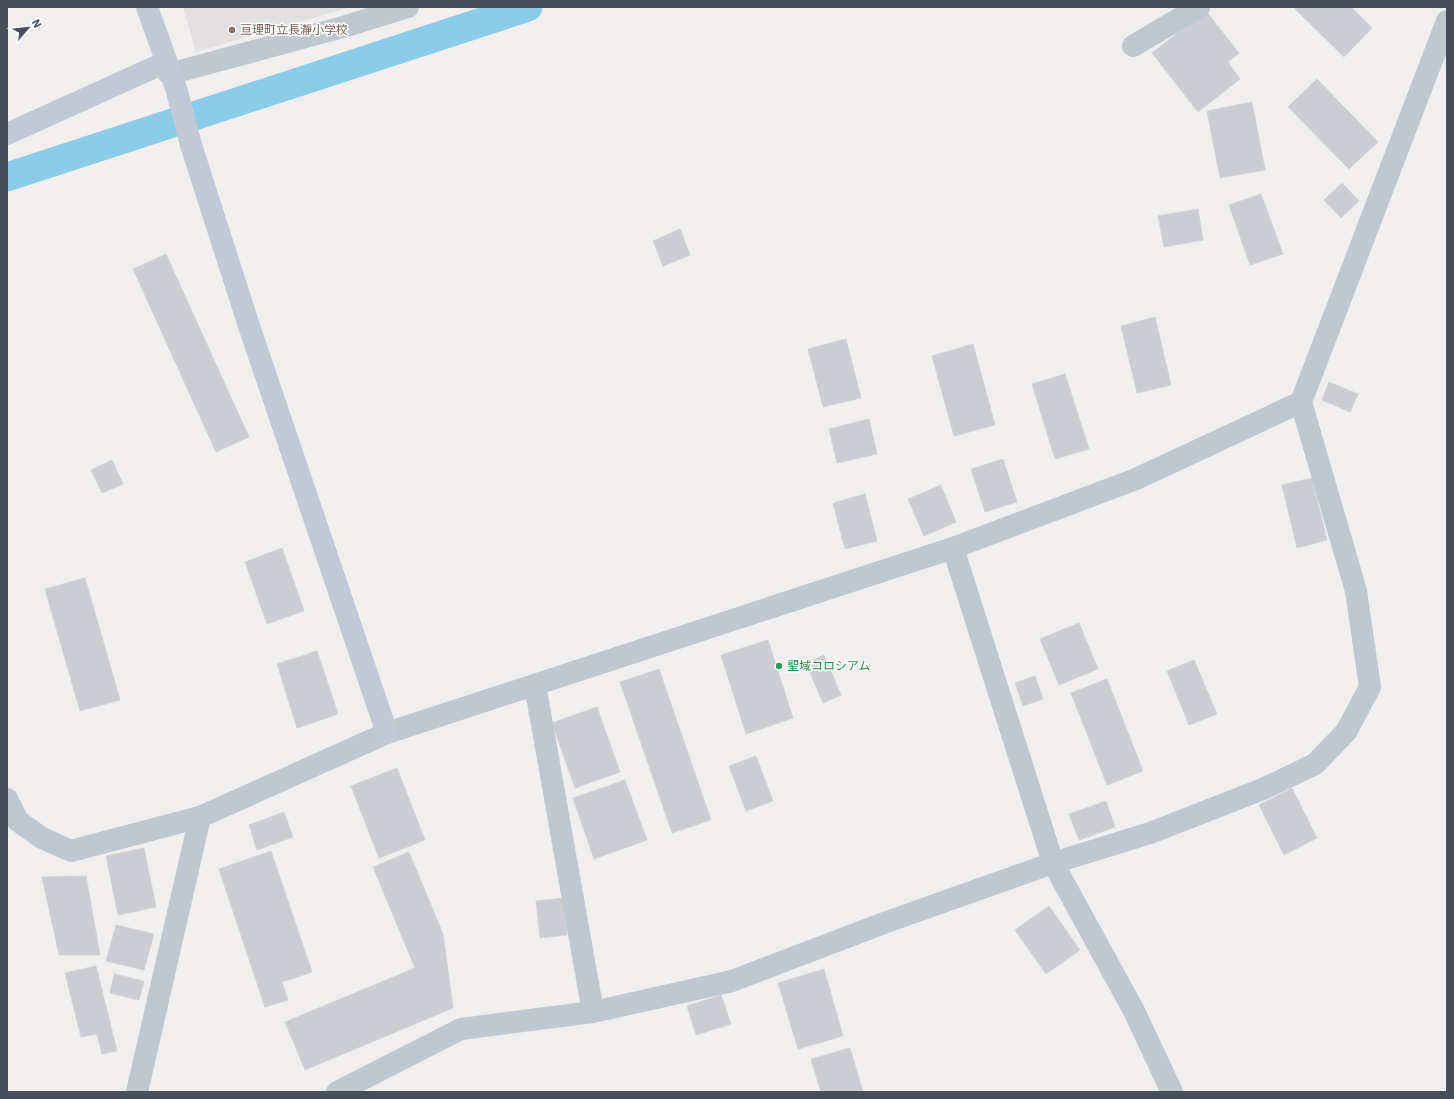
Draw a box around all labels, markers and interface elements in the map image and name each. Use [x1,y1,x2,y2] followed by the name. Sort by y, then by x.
[8,8,48,48] north arrow
[29,17,45,30] text: N
[240,22,348,37] place label: 亘理町立長瀞小学校
[227,25,237,35] marker: 亘理町立長瀞小学校
[787,658,870,673] place label: 聖域コロシアム
[774,661,784,671] marker: 聖域コロシアム

